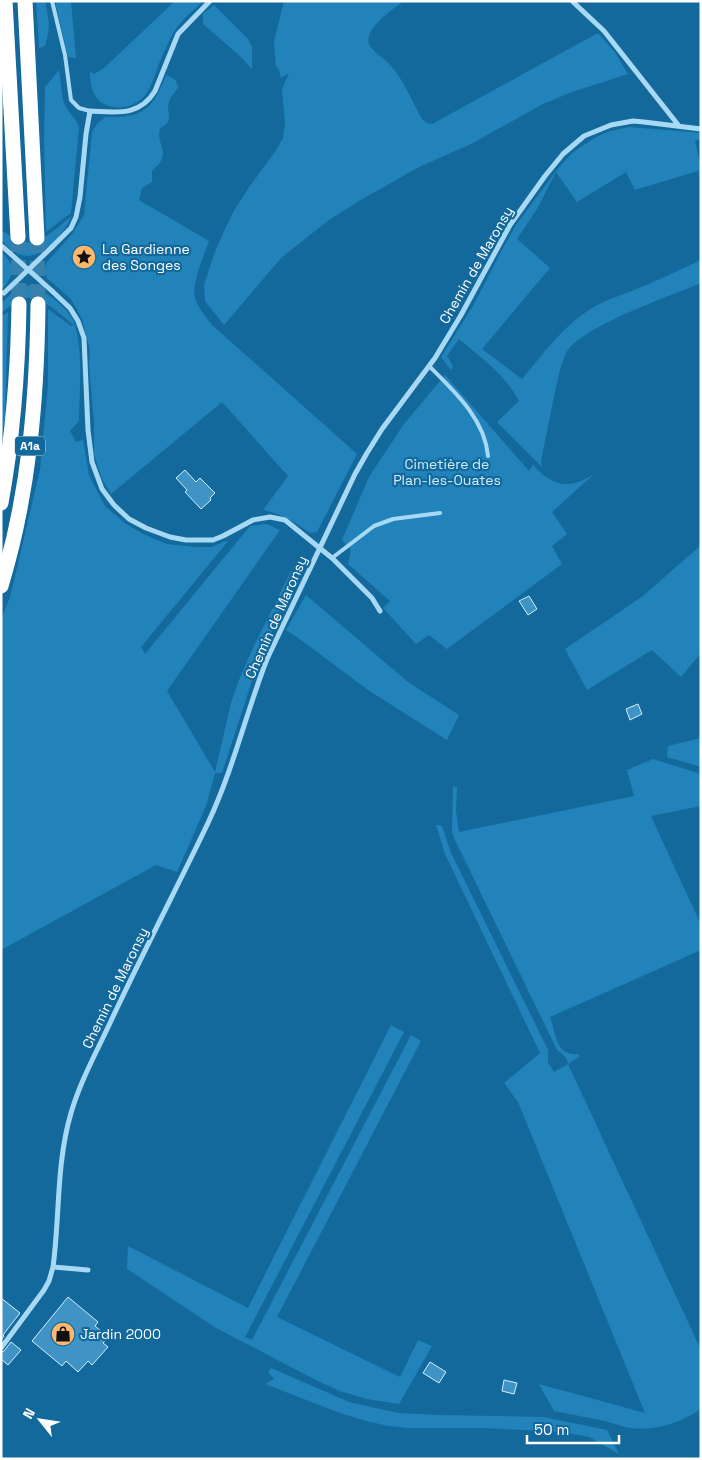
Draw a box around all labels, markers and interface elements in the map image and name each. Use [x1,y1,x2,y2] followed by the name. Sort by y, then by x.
[435,203,517,327] street label: Chemin de Maronsy
[102,240,190,274] place label: La Gardienne des Songes
[71,244,97,270] place icon: La Gardienne des Songes
[15,436,45,456] road number: A1a
[393,455,501,489] park label: Cimetière de Plan-les-Ouates
[241,553,311,681] street label: Chemin de Maronsy
[78,924,152,1052] street label: Chemin de Maronsy
[50,1321,76,1347] shop icon: Jardin 2000
[80,1325,161,1343] place label: Jardin 2000
[15,1395,65,1445] north arrow
[19,1405,39,1422] text: N
[527,1412,620,1444] scale bar
[534,1420,569,1439] text: 50 m

